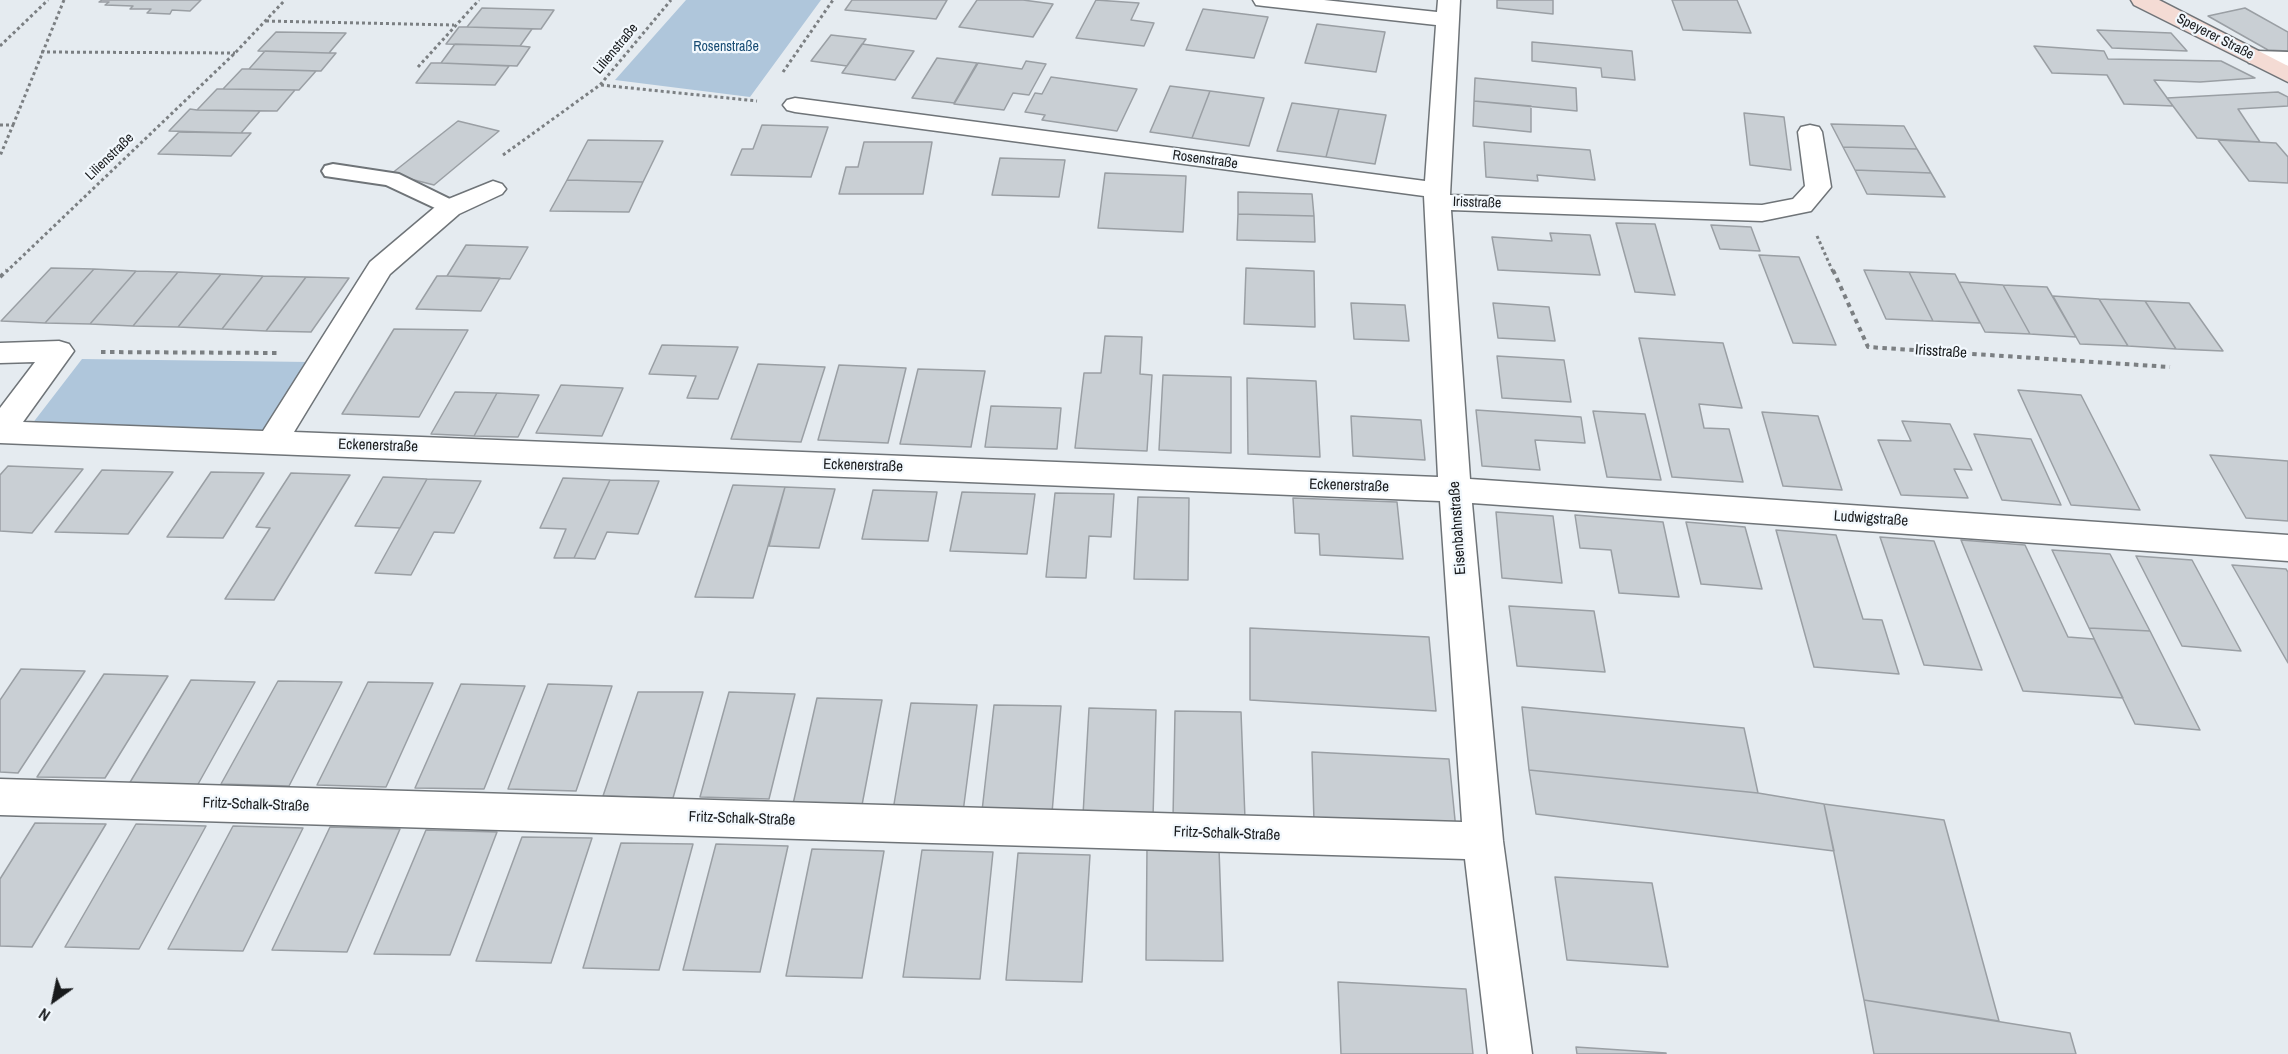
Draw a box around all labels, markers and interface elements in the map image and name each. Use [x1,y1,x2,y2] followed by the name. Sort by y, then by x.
[2174,10,2256,64] street label: Speyerer Straße
[590,20,642,78] street label: Lilienstraße
[693,39,759,55] park label: Rosenstraße
[82,130,138,184] street label: Lilienstraße
[1171,147,1239,173] street label: Rosenstraße
[1452,194,1502,212] street label: Irisstraße
[1914,341,1968,363] street label: Irisstraße
[338,436,418,456] street label: Eckenerstraße
[823,456,903,476] street label: Eckenerstraße
[1309,476,1389,496] street label: Eckenerstraße
[1446,481,1470,575] street label: Eisenbahnstraße
[1833,507,1909,531] street label: Ludwigstraße
[202,794,310,816] street label: Fritz-Schalk-Straße
[688,808,796,830] street label: Fritz-Schalk-Straße
[1173,823,1281,845] street label: Fritz-Schalk-Straße
[24,970,84,1030] north arrow
[34,1003,54,1027] text: N

